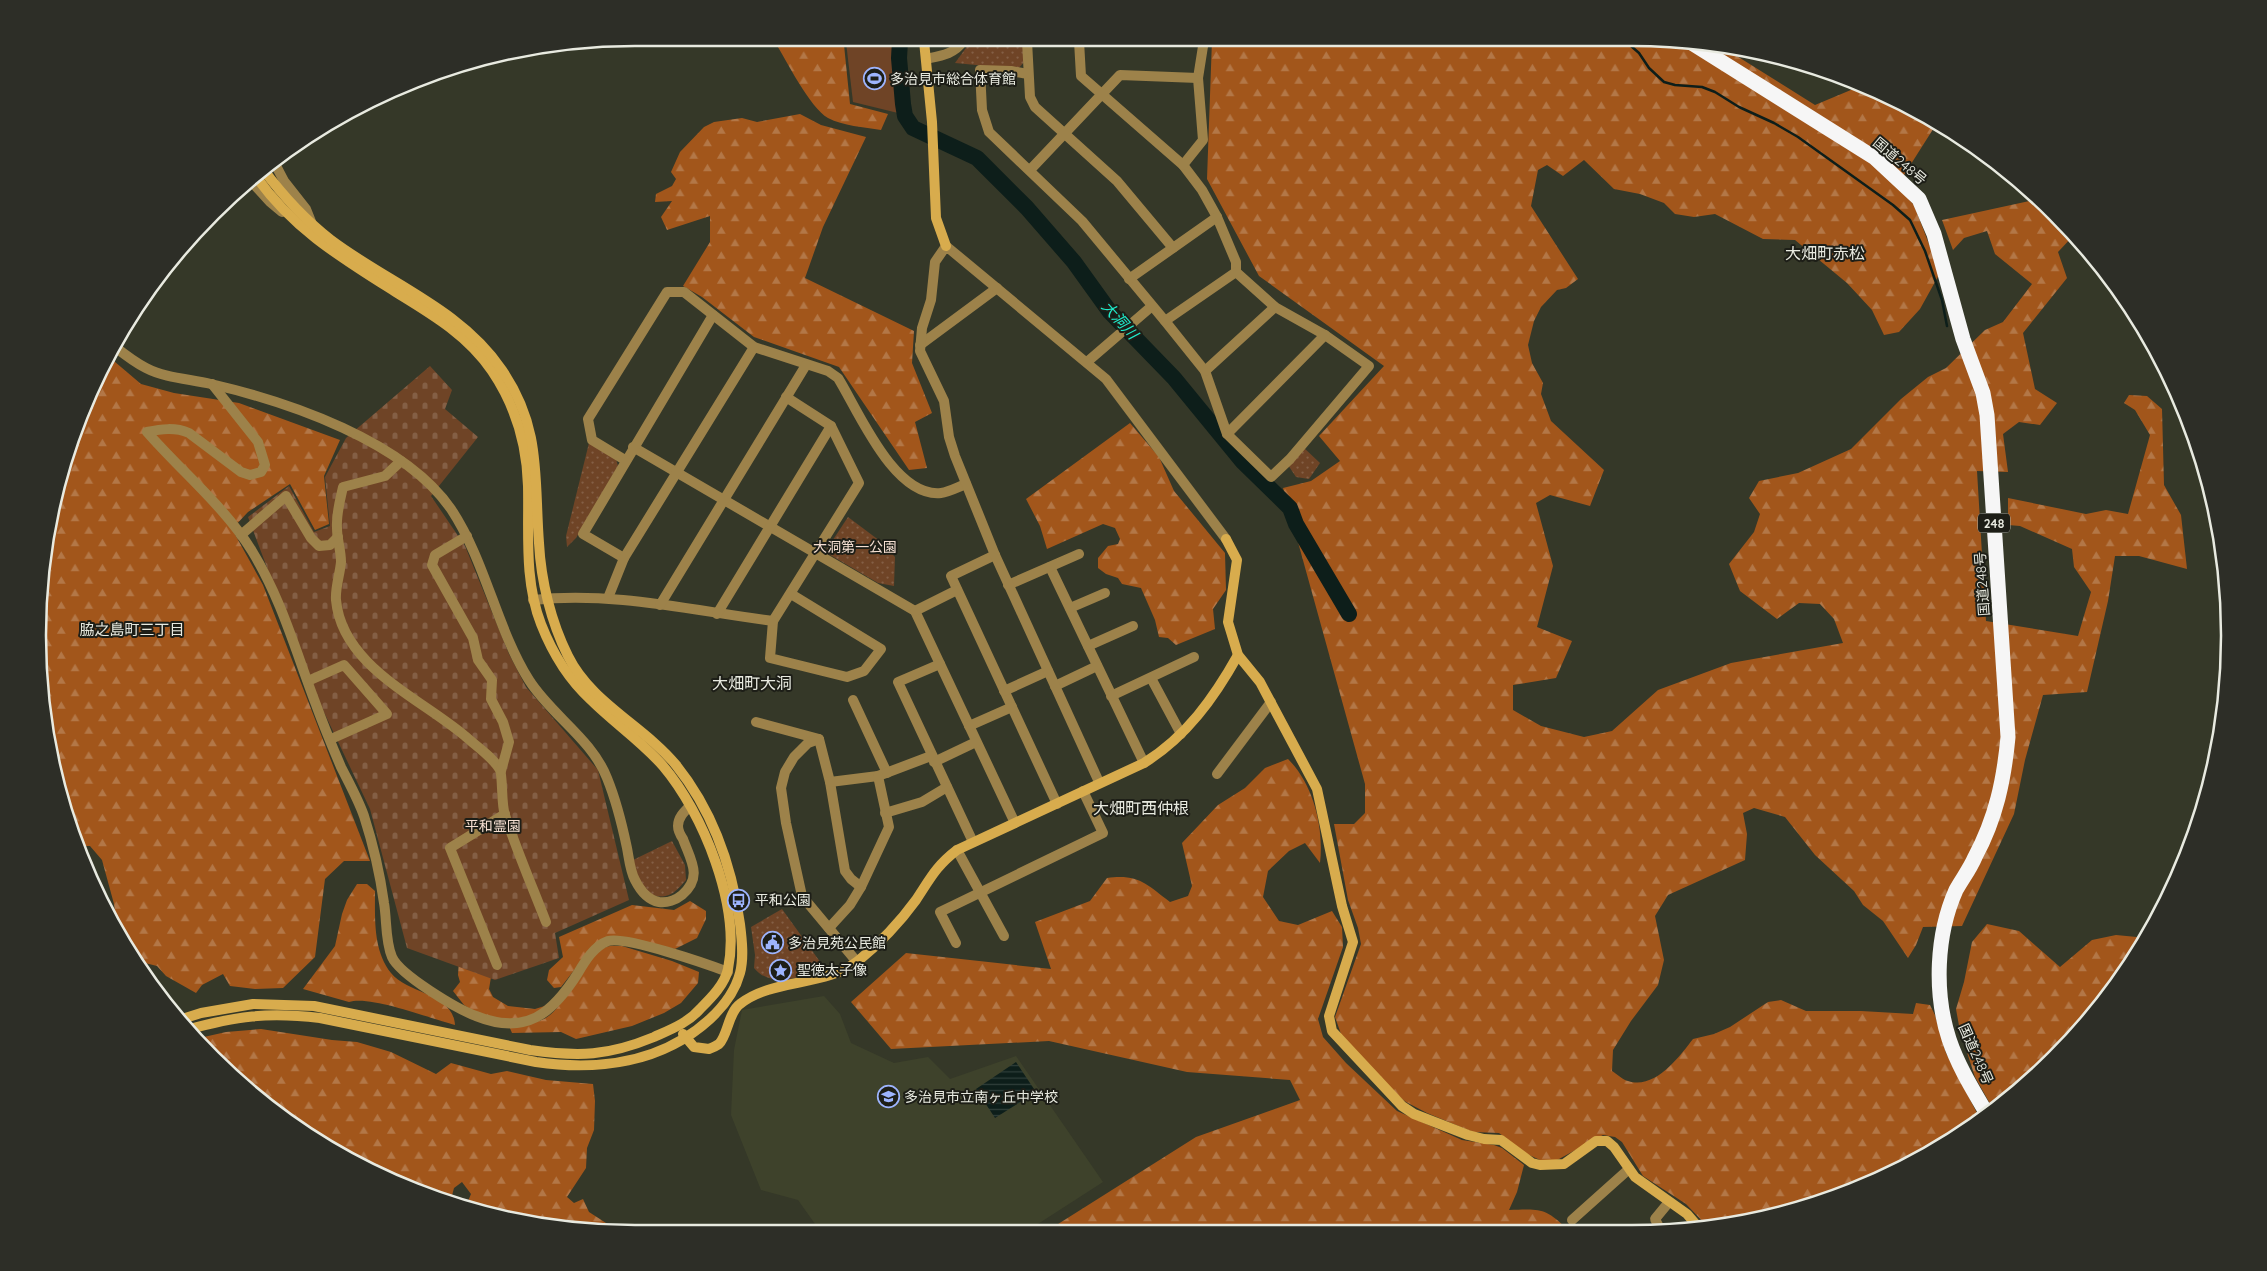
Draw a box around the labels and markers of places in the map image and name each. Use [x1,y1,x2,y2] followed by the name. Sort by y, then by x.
[862,67,886,91] sports icon: 多治見市総合体育館
[890,70,1016,88] place label: 多治見市総合体育館
[727,888,751,912] bus stop icon: 平和公園
[755,891,811,909] place label: 平和公園
[760,931,784,955] public building icon: 多治見苑公民館
[788,934,886,952] place label: 多治見苑公民館
[769,958,793,982] place icon: 聖徳太子像
[797,961,867,979] place label: 聖徳太子像
[876,1085,900,1109] school or university icon: 多治見市立南ヶ丘中学校
[904,1088,1058,1106] place label: 多治見市立南ヶ丘中学校

